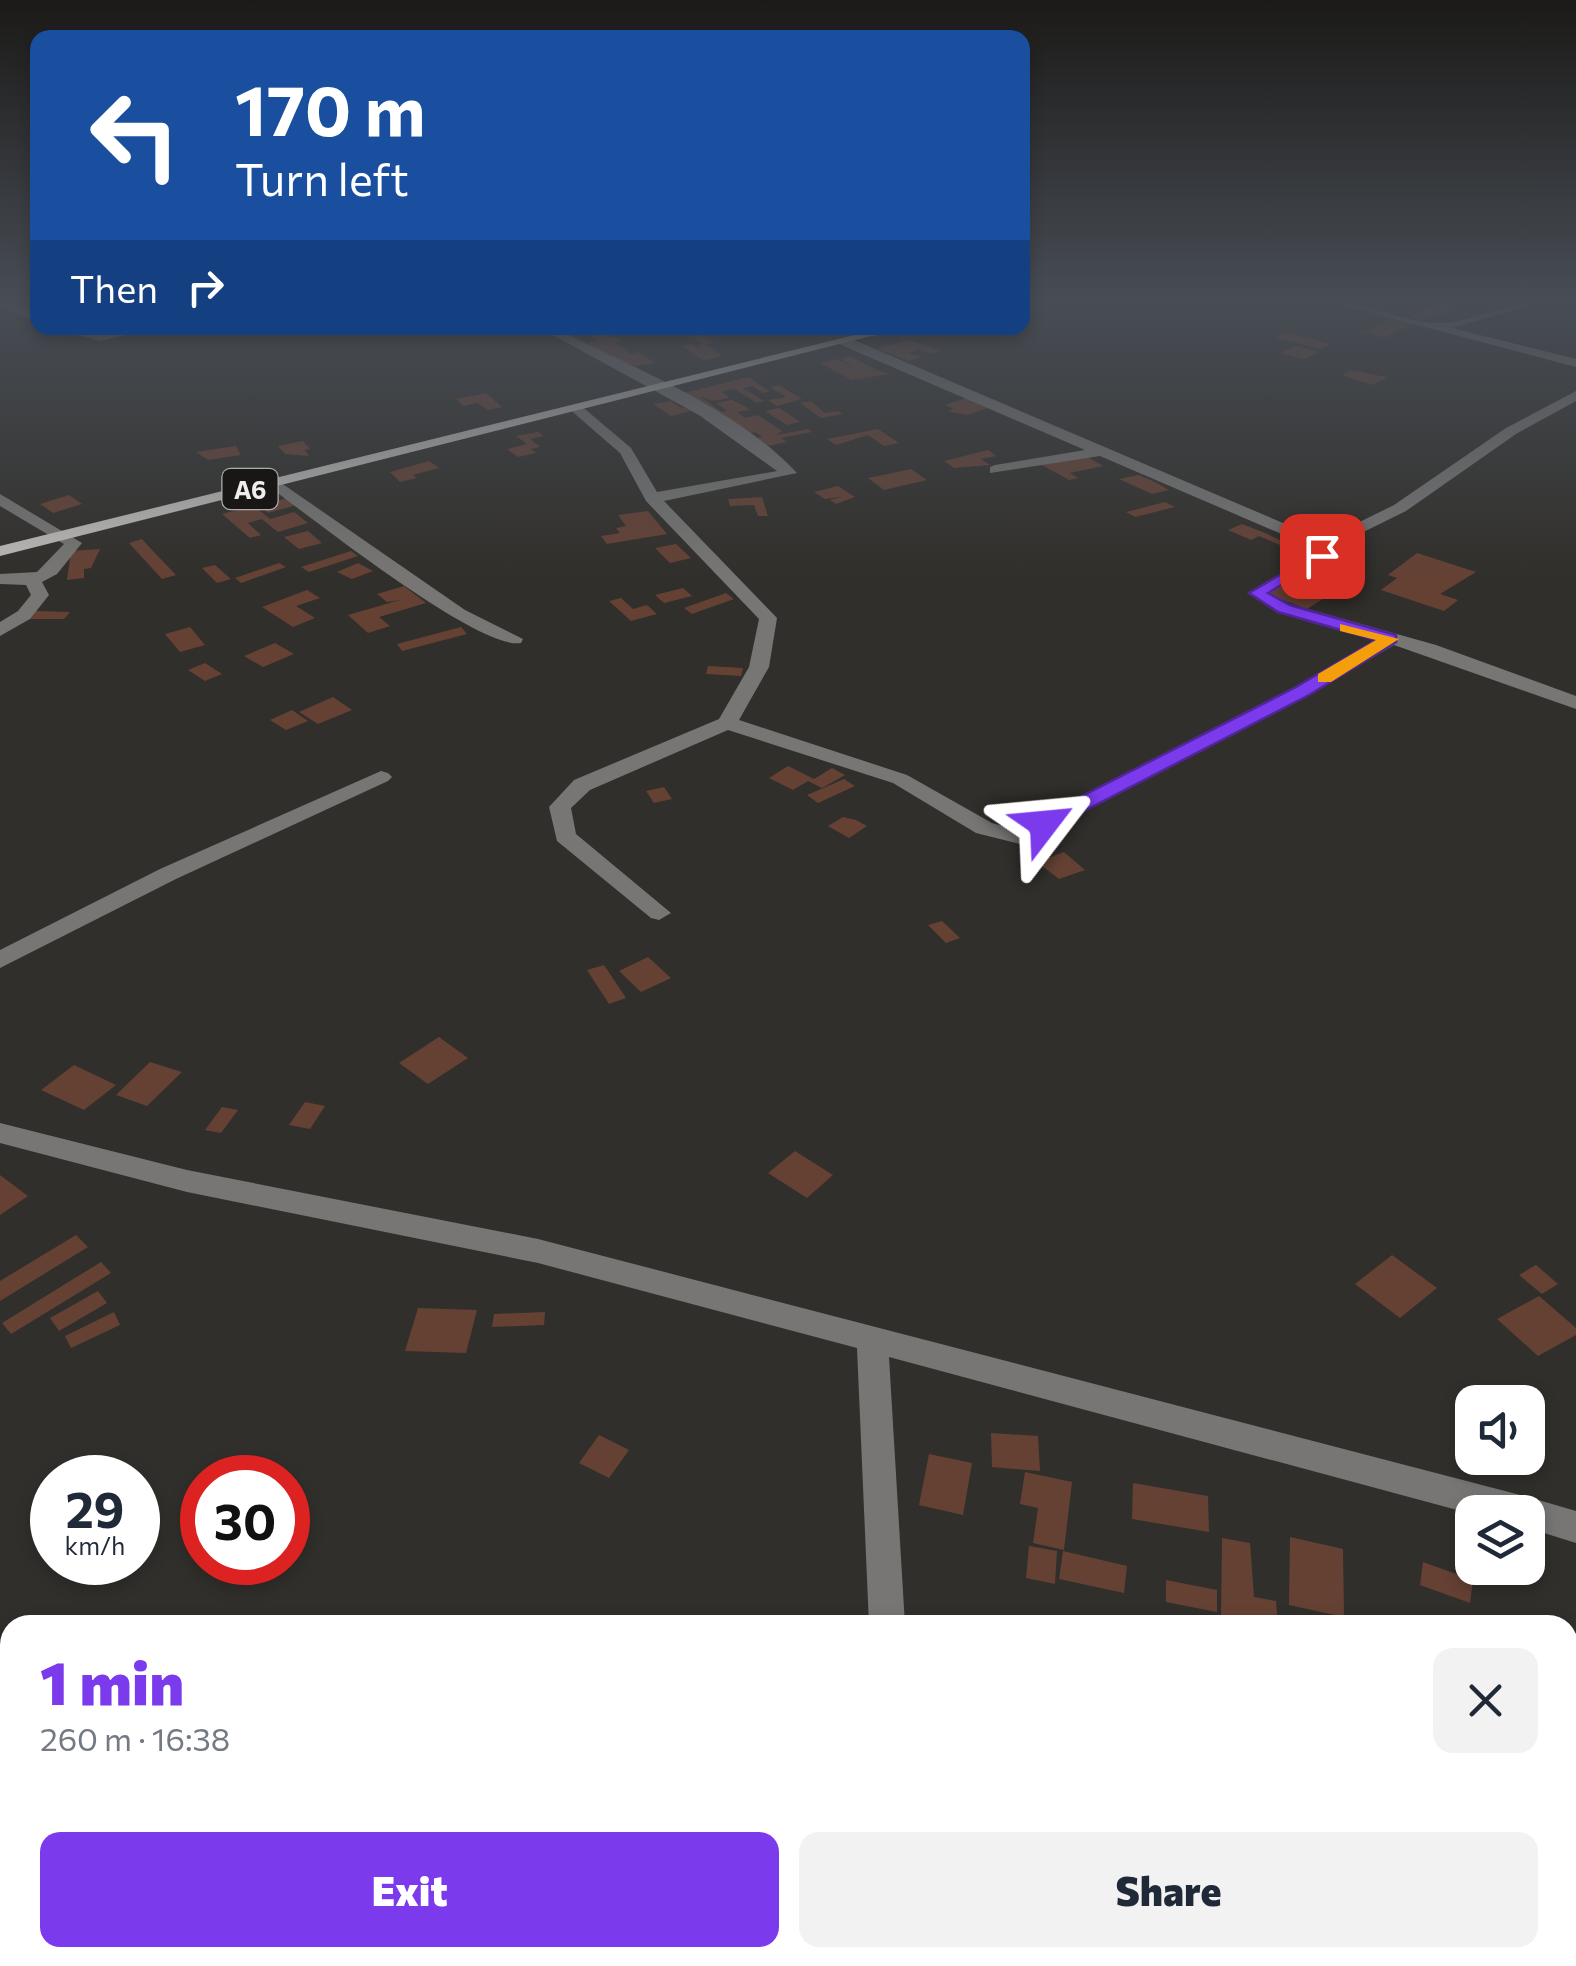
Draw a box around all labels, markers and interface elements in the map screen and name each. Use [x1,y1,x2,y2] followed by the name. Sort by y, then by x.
[235,65,426,150] text: 170 m
[70,70,200,200] icon: left
[235,150,409,205] text: Turn left
[178,260,233,315] icon: right
[70,264,158,311] text: Then
[222,469,278,509] road number: A6
[1280,514,1365,599] pin
[1295,529,1350,584] icon: arrive
[992,772,1096,876] position arrow
[1455,1385,1545,1585] map controls
[1455,1385,1545,1475] button: sound
[180,1455,310,1585] speed limit sign: 30
[65,1477,124,1538] text: 29
[1455,1495,1545,1585] button: layers
[65,1530,125,1560] text: km/h
[40,1644,184,1717] text: 1 min
[1433,1648,1538,1753] button: close
[40,1718,230,1758] text: 260 m · 16:38
[40,1832,779,1947] button: Exit
[799,1832,1538,1947] button: Share

